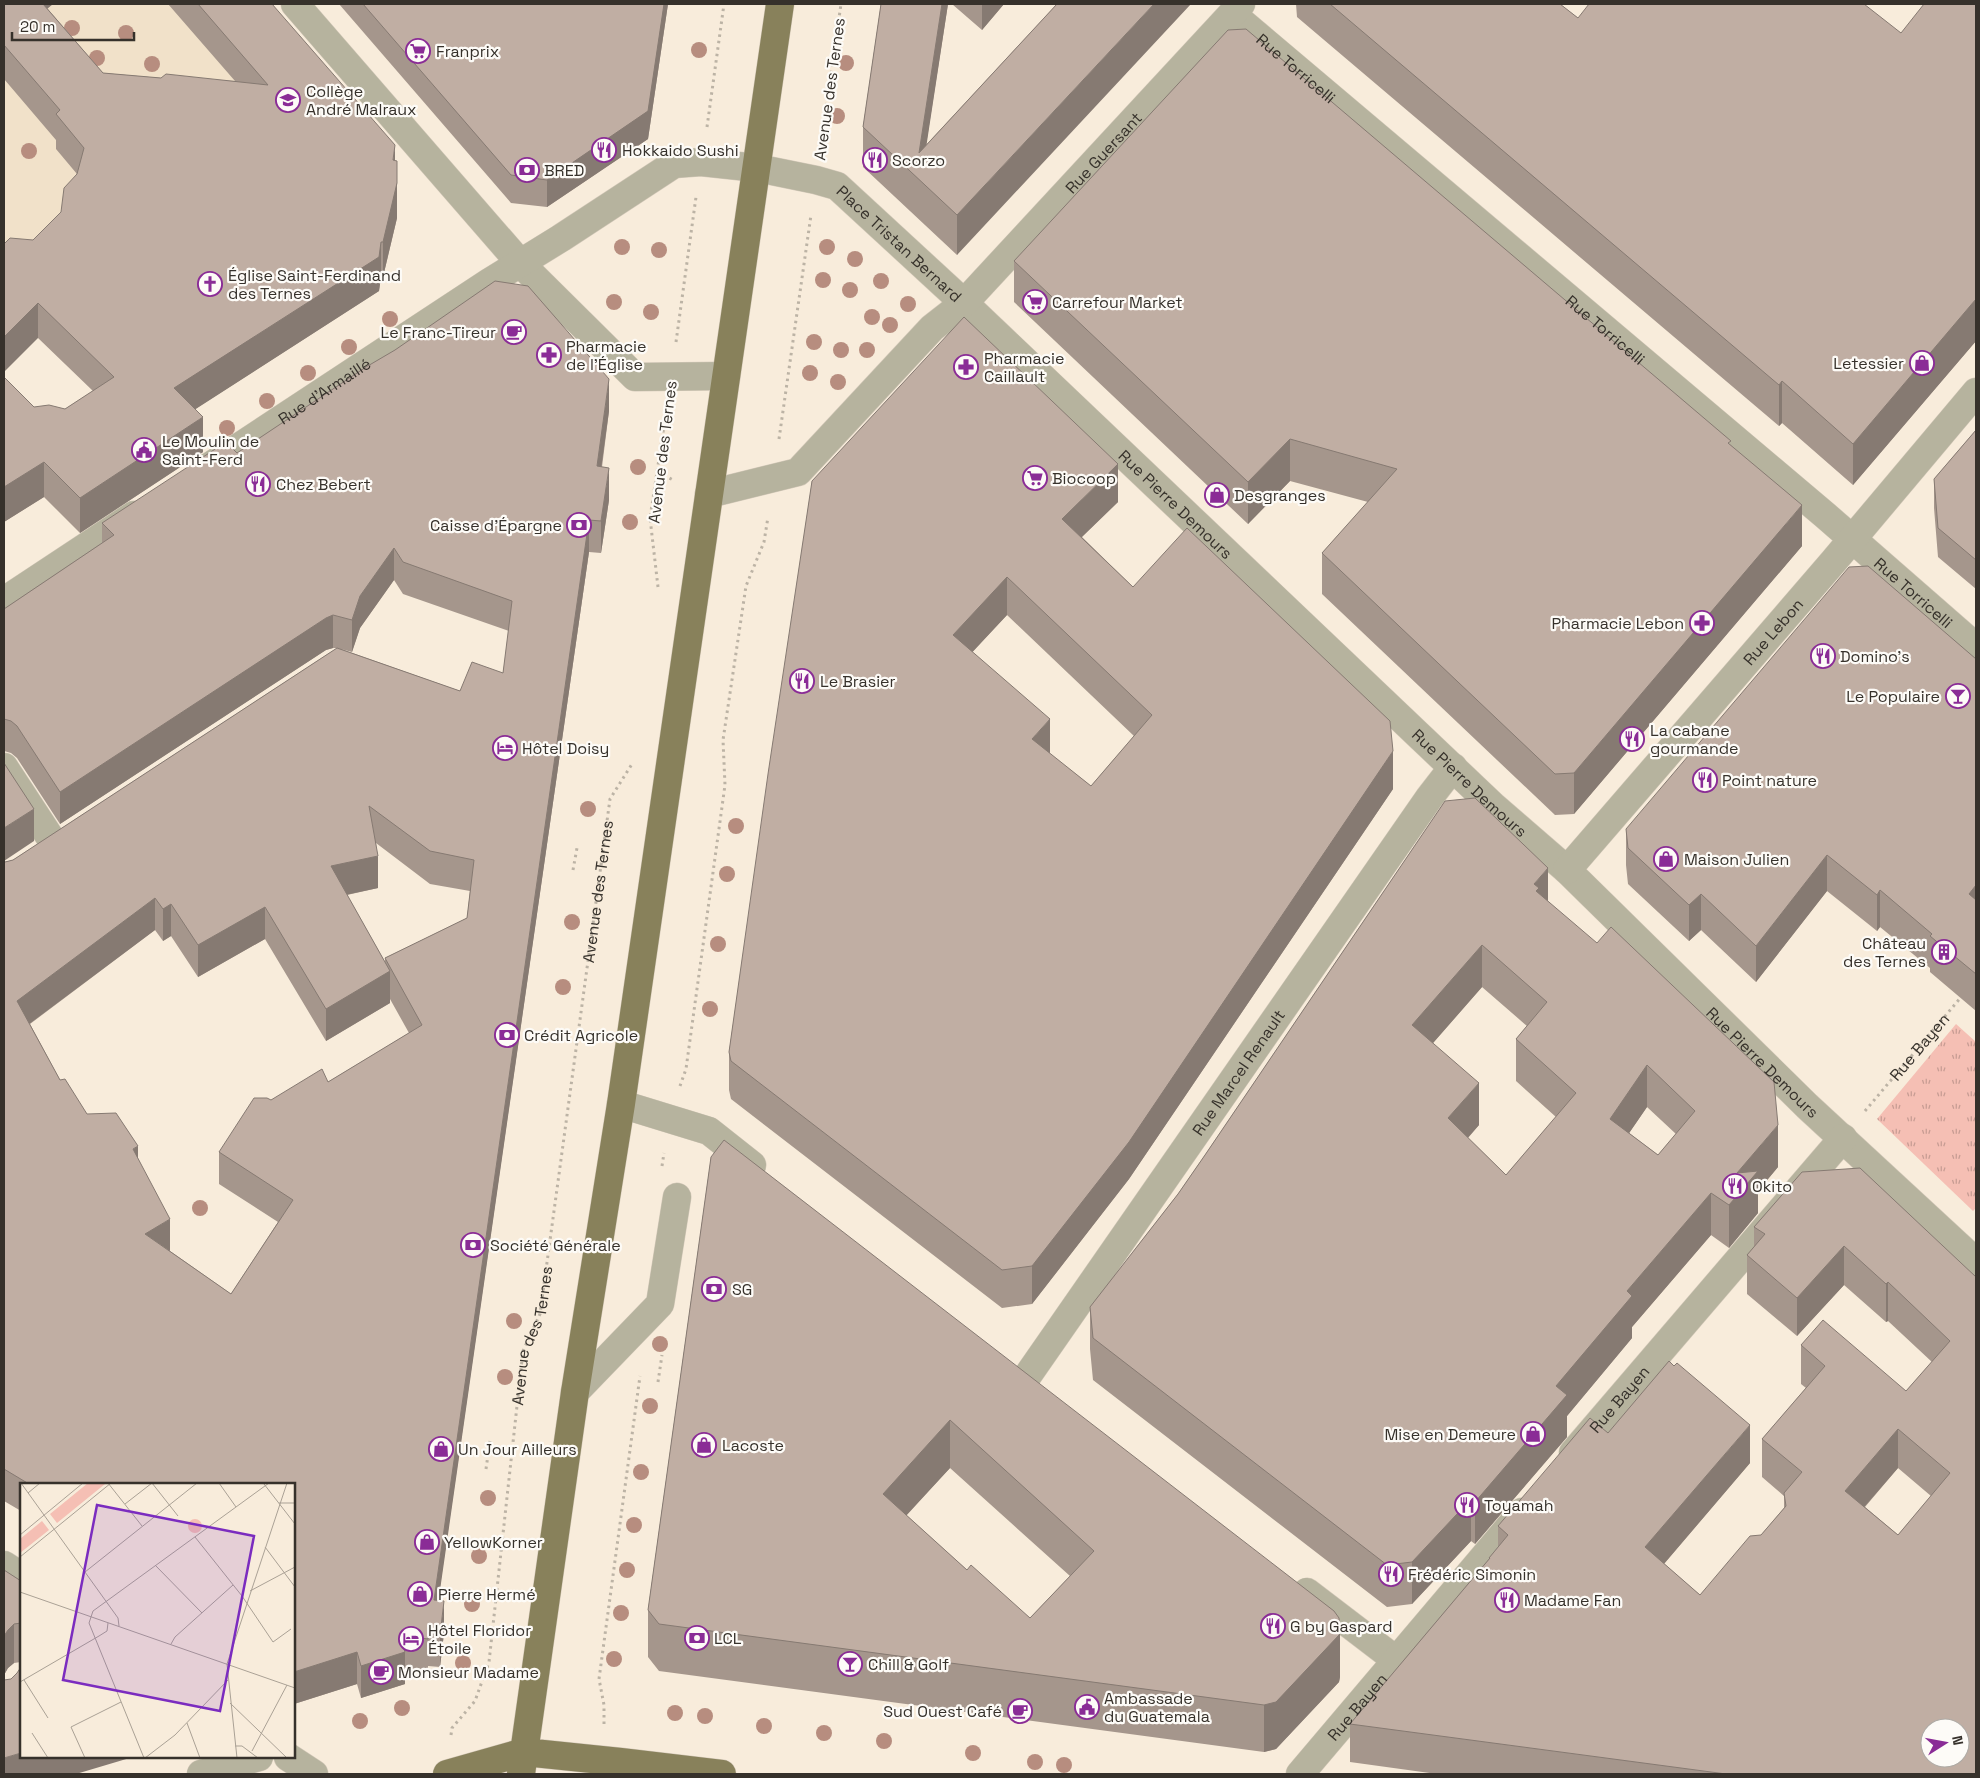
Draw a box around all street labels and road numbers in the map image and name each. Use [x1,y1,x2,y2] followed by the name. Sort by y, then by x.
[809,17,850,162] street label: Avenue des Ternes
[1252,29,1340,108] street label: Rue Torricelli
[1061,108,1147,198] street label: Rue Guersant
[832,181,966,307] street label: Place Tristan Bernard
[1561,290,1649,370] street label: Rue Torricelli
[274,353,375,429] street label: Rue d'Armaillé
[643,380,682,525] street label: Avenue des Ternes
[1114,445,1237,564] street label: Rue Pierre Demours
[1870,553,1957,633] street label: Rue Torricelli
[1739,594,1808,670] street label: Rue Lebon
[1407,724,1531,842] street label: Rue Pierre Demours
[578,819,618,964] street label: Avenue des Ternes
[1701,1003,1823,1123] street label: Rue Pierre Demours
[1188,1006,1290,1140] street label: Rue Marcel Renault
[1885,1009,1954,1085] street label: Rue Bayen
[507,1265,557,1407] street label: Avenue des Ternes
[1585,1361,1654,1437] street label: Rue Bayen
[1323,1669,1392,1745] street label: Rue Bayen

